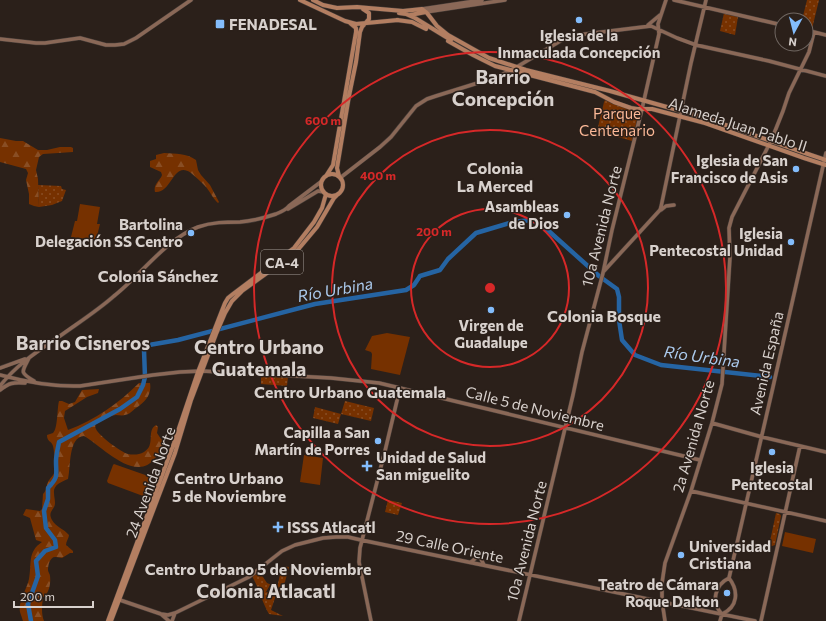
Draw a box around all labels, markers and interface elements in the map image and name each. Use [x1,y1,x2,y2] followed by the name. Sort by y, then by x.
[774,12,814,52] north arrow
[229,15,317,33] place label: FENADESAL
[574,15,584,25] marker: Iglesia de la Inmaculada Concepción
[214,18,226,30] marker: FENADESAL
[498,26,660,61] place label: Iglesia de la Inmaculada Concepción
[788,35,798,49] text: N
[452,65,554,110] district label: Barrio Concepción
[666,93,810,155] street label: Alameda Juan Pablo II
[579,104,655,139] park label: Parque Centenario
[305,113,341,127] text: 600 m
[671,151,788,186] place label: Iglesia de San Francisco de Asis
[457,158,533,195] district label: Colonia La Merced
[577,164,625,288] street label: 10a Avenida Norte
[791,164,801,174] marker: Iglesia de San Francisco de Asis
[360,168,396,182] text: 400 m
[484,197,559,232] place label: Asambleas de Dios
[562,210,572,220] marker: Asambleas de Dios
[35,215,183,250] place label: Bartolina Delegación SS Centro
[416,224,452,238] text: 200 m
[649,224,783,259] place label: Iglesia Pentecostal Unidad
[186,228,196,238] marker: Bartolina Delegación SS Centro
[786,237,796,247] marker: Iglesia Pentecostal Unidad
[261,250,303,274] road number: CA-4
[98,266,218,285] district label: Colonia Sánchez
[296,273,374,305] water label: Río Urbina
[483,281,497,295] centre of rings
[486,305,496,315] marker: Virgen de Guadalupe
[547,306,661,325] district label: Colonia Bosque
[745,309,787,417] street label: Avenida España
[454,316,528,351] place label: Virgen de Guadalupe
[16,331,150,354] district label: Barrio Cisneros
[194,335,324,380] district label: Centro Urbano Guatemala
[663,341,741,371] water label: Río Urbina
[668,378,718,494] street label: 2a Avenida Norte
[254,382,446,401] district label: Centro Urbano Guatemala
[464,382,606,434] street label: Calle 5 de Noviembre
[254,423,370,458] place label: Capilla a San Martín de Porres
[122,424,179,540] street label: 24 Avenida Norte
[373,436,383,446] marker: Capilla a San Martín de Porres
[767,447,777,457] marker: Iglesia Pentecostal
[376,448,486,483] place label: Unidad de Salud San miguelito
[731,458,813,493] place label: Iglesia Pentecostal
[361,460,373,472] marker: Unidad de Salud San miguelito
[172,468,286,505] district label: Centro Urbano 5 de Noviembre
[502,479,550,603] street label: 10a Avenida Norte
[287,518,376,536] place label: ISSS Atlacatl
[272,521,284,533] marker: ISSS Atlacatl
[395,526,505,566] street label: 29 Calle Oriente
[689,537,771,572] place label: Universidad Cristiana
[676,550,686,560] marker: Universidad Cristiana
[145,559,371,578] district label: Centro Urbano 5 de Noviembre
[598,575,719,610] place label: Teatro de Cámara Roque Dalton
[196,579,336,602] district label: Colonia Atlacatl
[14,583,93,609] scale bar
[722,588,732,598] marker: Teatro de Cámara Roque Dalton
[20,589,55,603] text: 200 m

